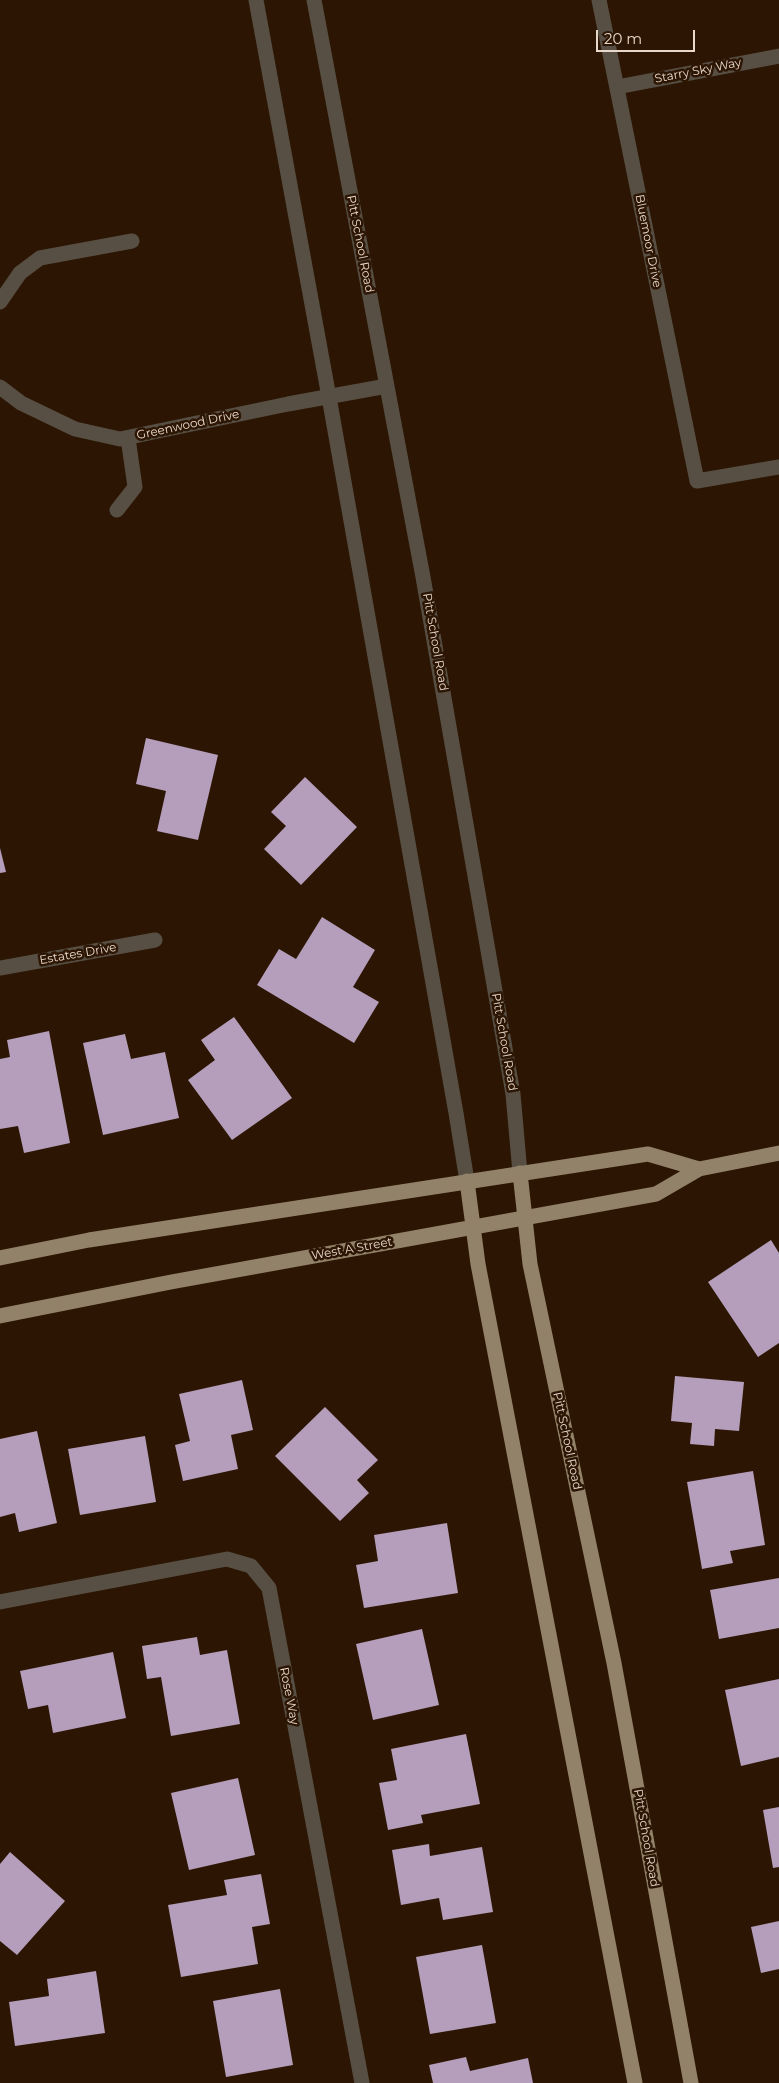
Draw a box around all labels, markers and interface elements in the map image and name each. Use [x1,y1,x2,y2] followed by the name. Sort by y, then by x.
[599,20,698,52] scale bar
[604,29,642,48] text: 20 m
[653,56,743,86] street label: Starry Sky Way
[632,193,664,289] street label: Bluemoor Drive
[343,194,377,294] street label: Pitt School Road
[135,407,241,443] street label: Greenwood Drive
[419,592,451,692] street label: Pitt School Road
[38,940,118,968] street label: Estates Drive
[488,992,520,1092] street label: Pitt School Road
[310,1235,394,1263] street label: West A Street
[550,1391,584,1491] street label: Pitt School Road
[276,1666,302,1726] street label: Rose Way
[630,1788,662,1888] street label: Pitt School Road

